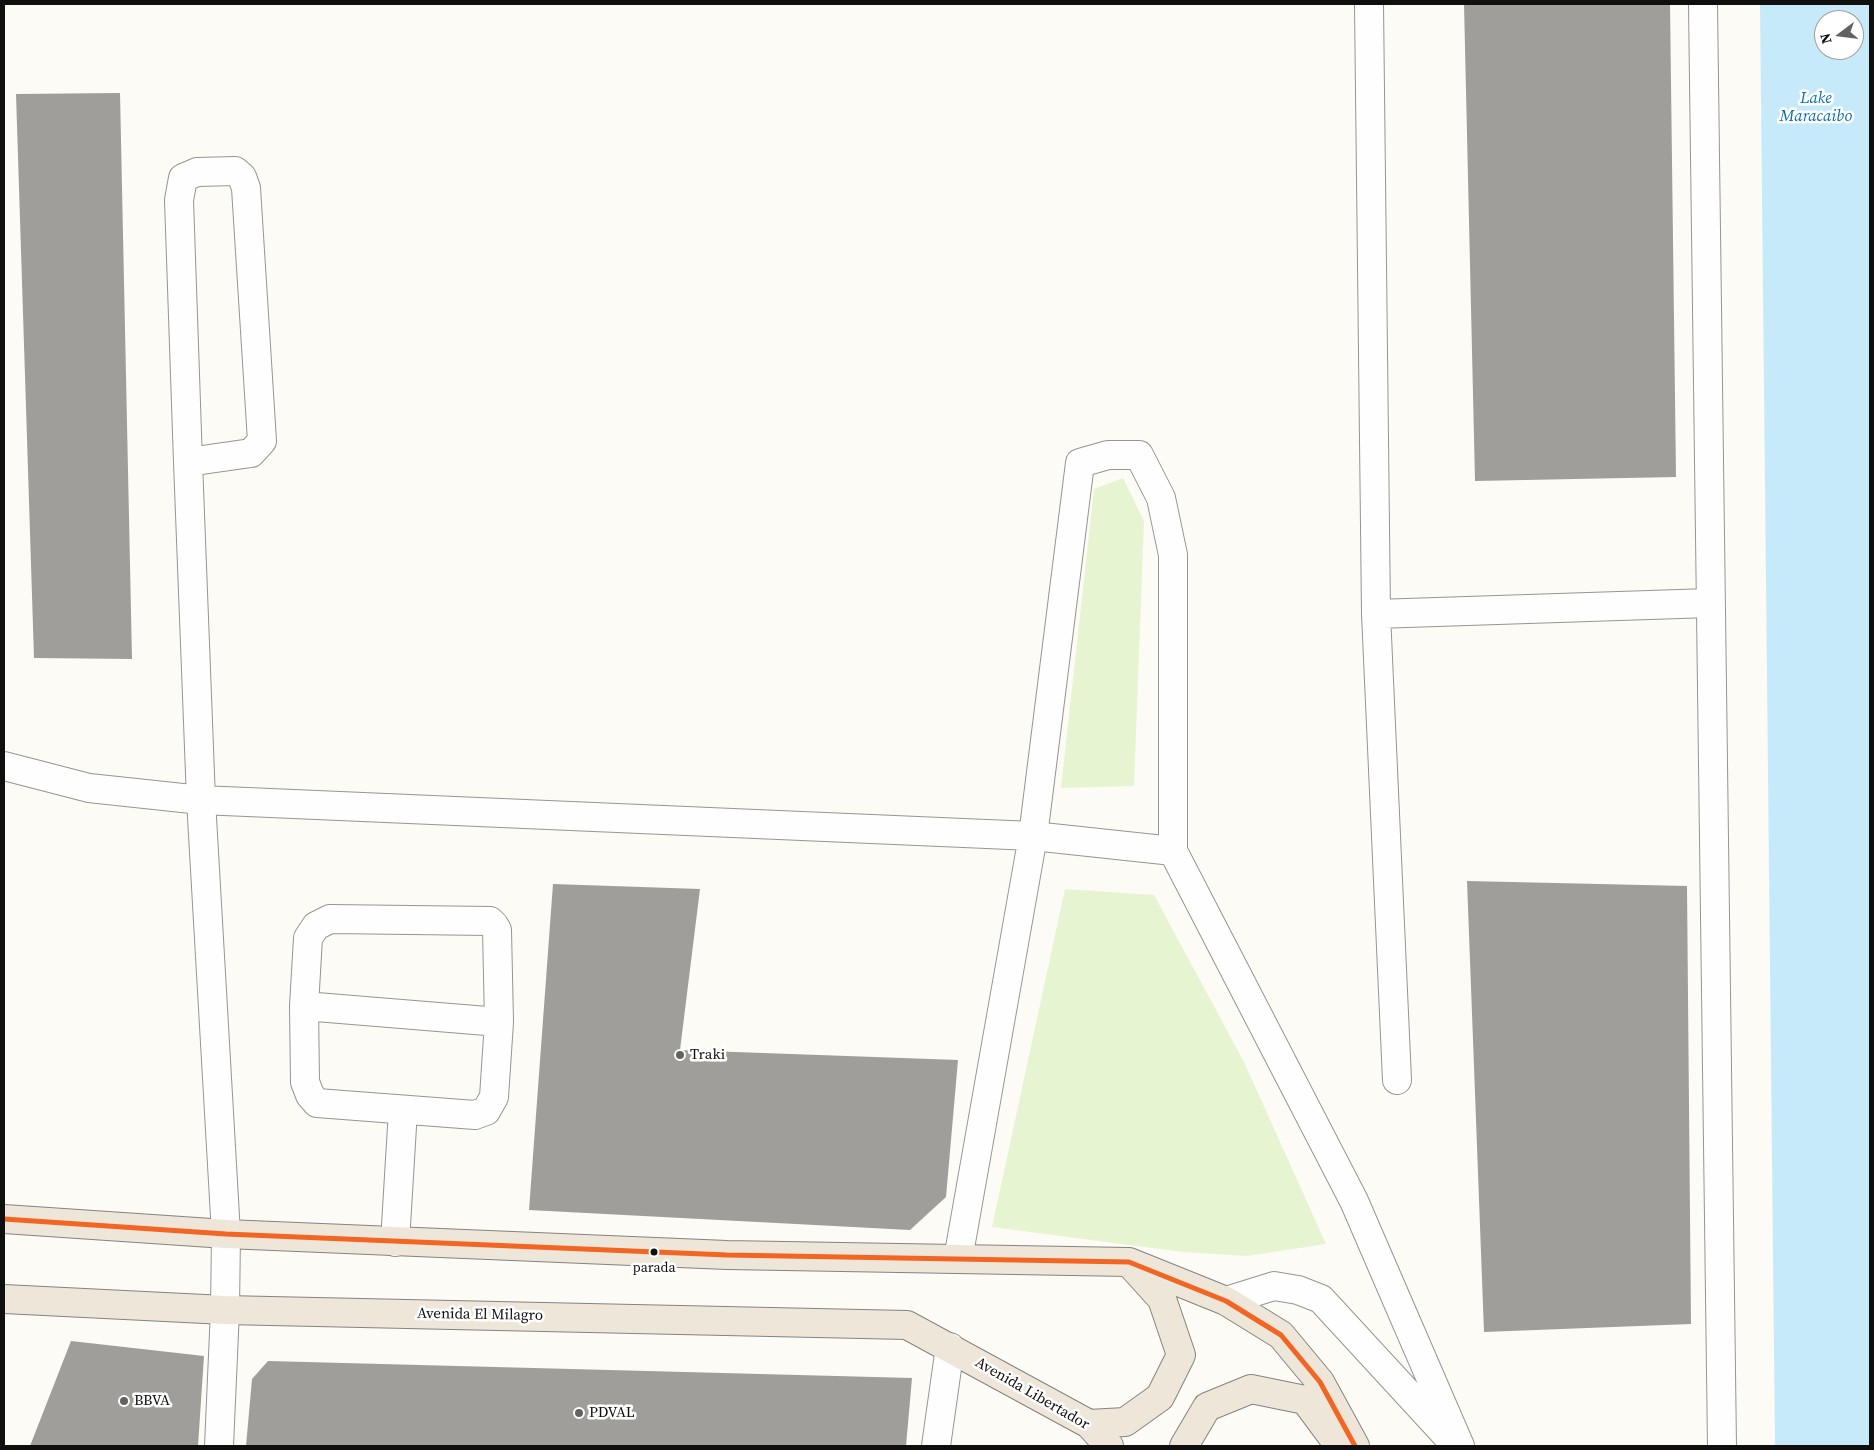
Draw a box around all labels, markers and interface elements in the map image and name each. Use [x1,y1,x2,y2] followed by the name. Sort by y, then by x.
[1814,10,1864,60] north arrow
[1814,31,1836,46] text: N
[1780,89,1852,127] water label: Lake Maracaibo
[690,1046,725,1064] place label: Traki
[674,1049,686,1061] marker: Traki
[649,1247,659,1257] marker: parada
[632,1260,676,1276] place label: parada
[417,1305,543,1325] street label: Avenida El Milagro
[972,1354,1092,1434] street label: Avenida Libertador
[134,1392,170,1410] place label: BBVA
[118,1395,130,1407] marker: BBVA
[589,1404,635,1422] place label: PDVAL
[573,1407,585,1419] marker: PDVAL

